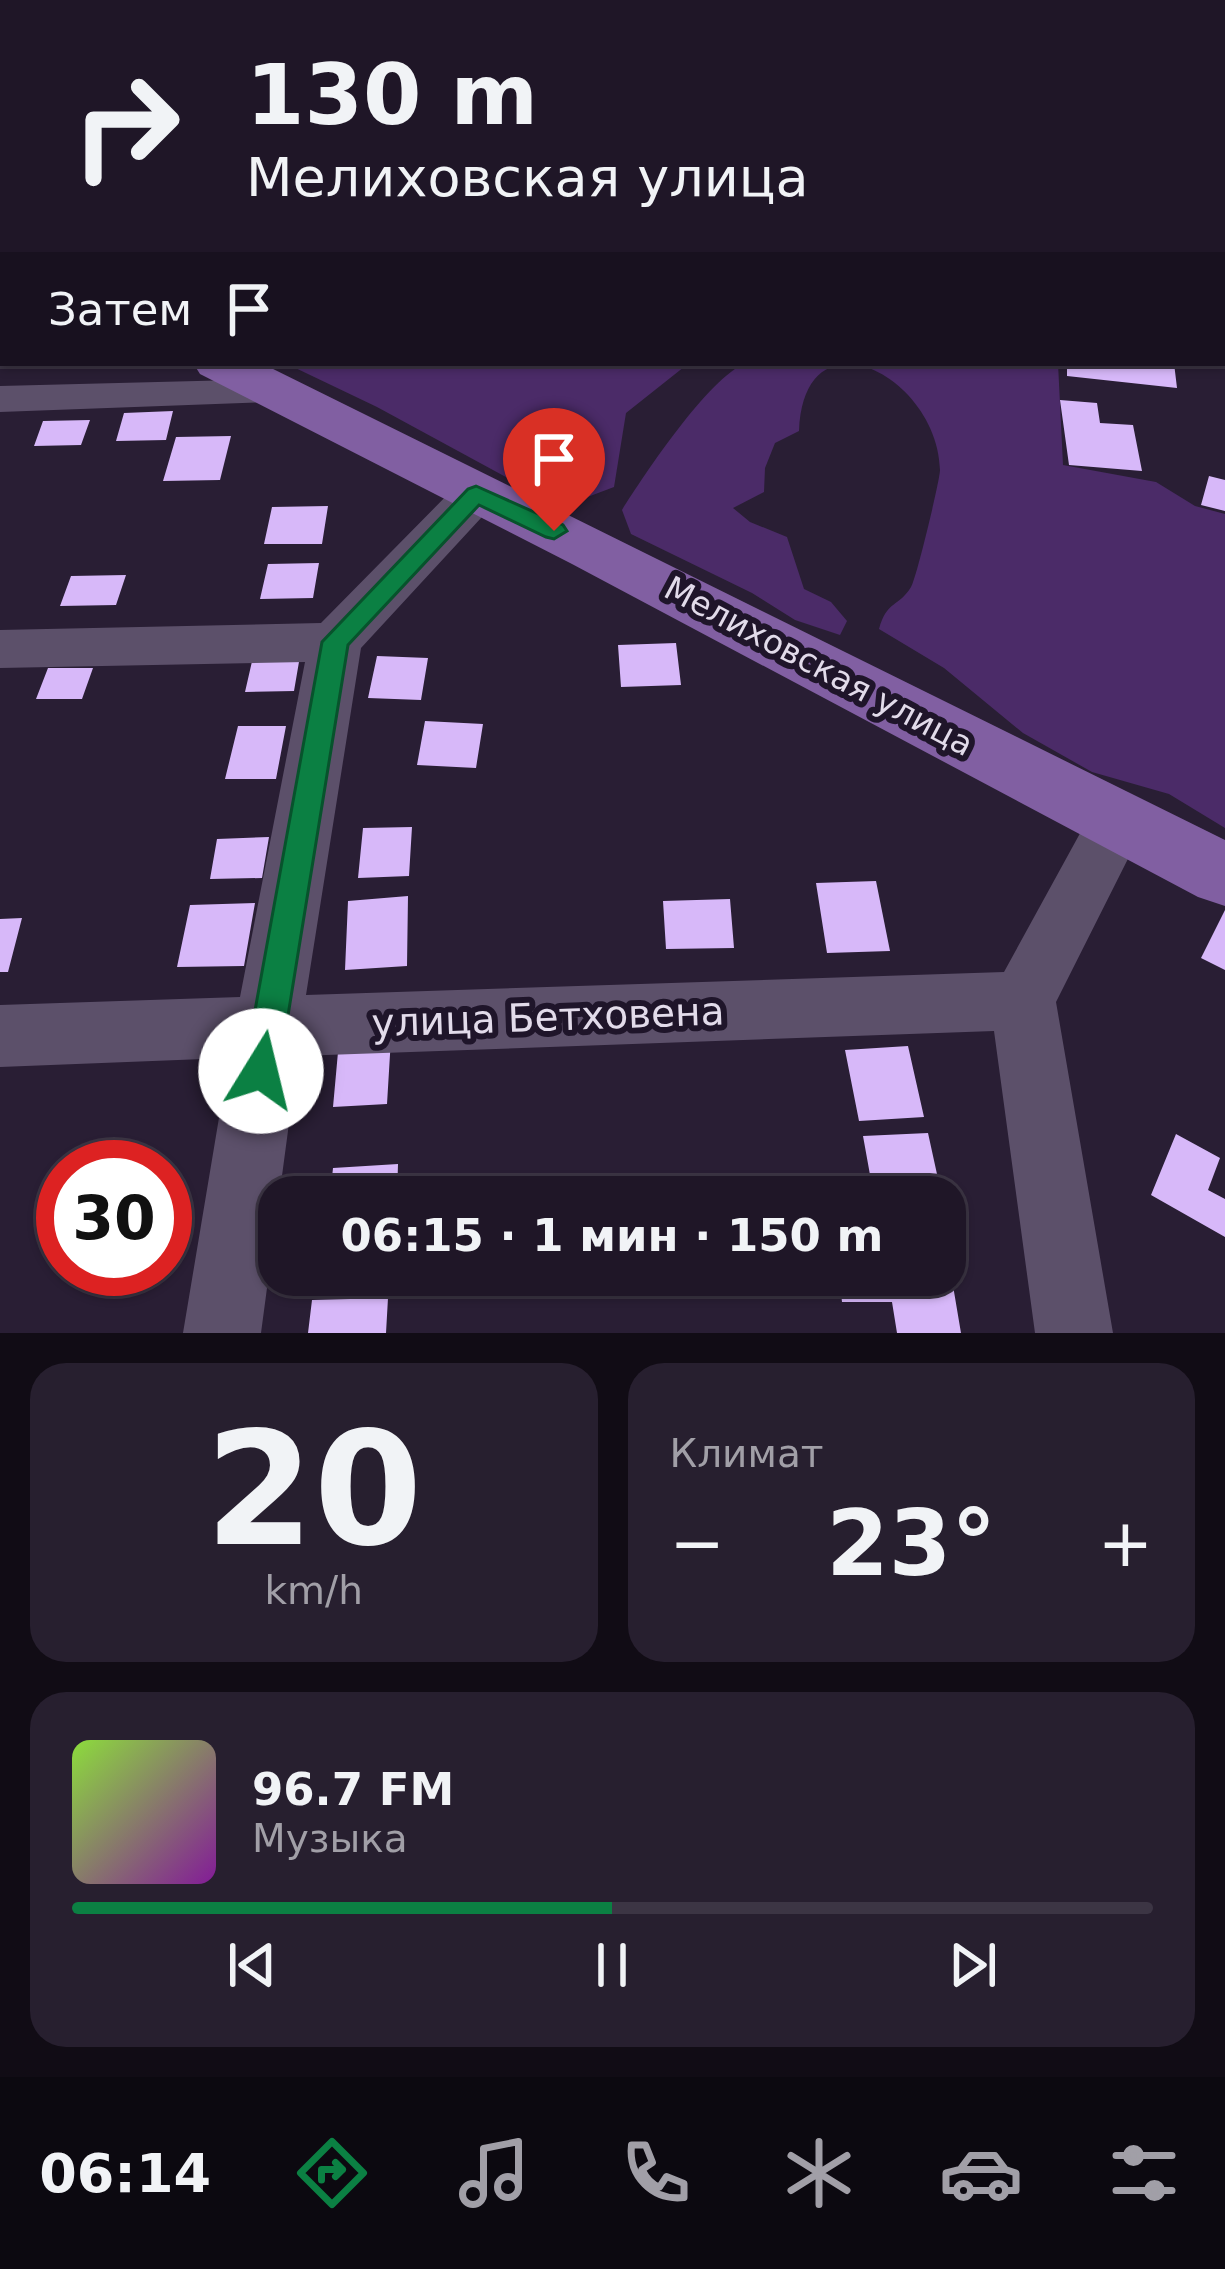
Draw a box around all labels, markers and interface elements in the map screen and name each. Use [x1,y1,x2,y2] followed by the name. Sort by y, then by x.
[246,46,538,144] text: 130 m
[48,48,204,204] icon: right
[246,146,809,209] text: Мелиховская улица
[216,276,282,342] icon: arrive
[48,283,192,336] text: Затем
[503,408,605,531] pin
[521,426,587,492] icon: arrive
[658,568,980,764] street label: Мелиховская улица
[371,988,725,1046] street label: улица Бетховена
[198,1008,324,1134] position arrow
[36,1140,192,1296] speed limit sign: 30
[341,1209,883,1262] text: 06:15 · 1 мин · 150 m
[205,1399,422,1581] text: 20
[670,1431,824,1476] text: Климат
[826,1491,996,1596] text: 23°
[670,1505,725,1582] text: −
[1098,1505,1153,1582] text: +
[265,1568,363,1613] text: km/h
[252,1763,454,1816] text: 96.7 FM
[252,1816,408,1861] text: Музыка
[219,1932,285,1998] icon: previous
[579,1932,645,1998] icon: pause
[940,1932,1006,1998] icon: next
[290,2131,374,2215] icon: directions
[452,2131,536,2215] icon: music
[614,2131,698,2215] icon: phone
[777,2131,861,2215] icon: climate
[939,2131,1023,2215] icon: car
[1102,2131,1186,2215] icon: filters
[39,2142,211,2205] text: 06:14

